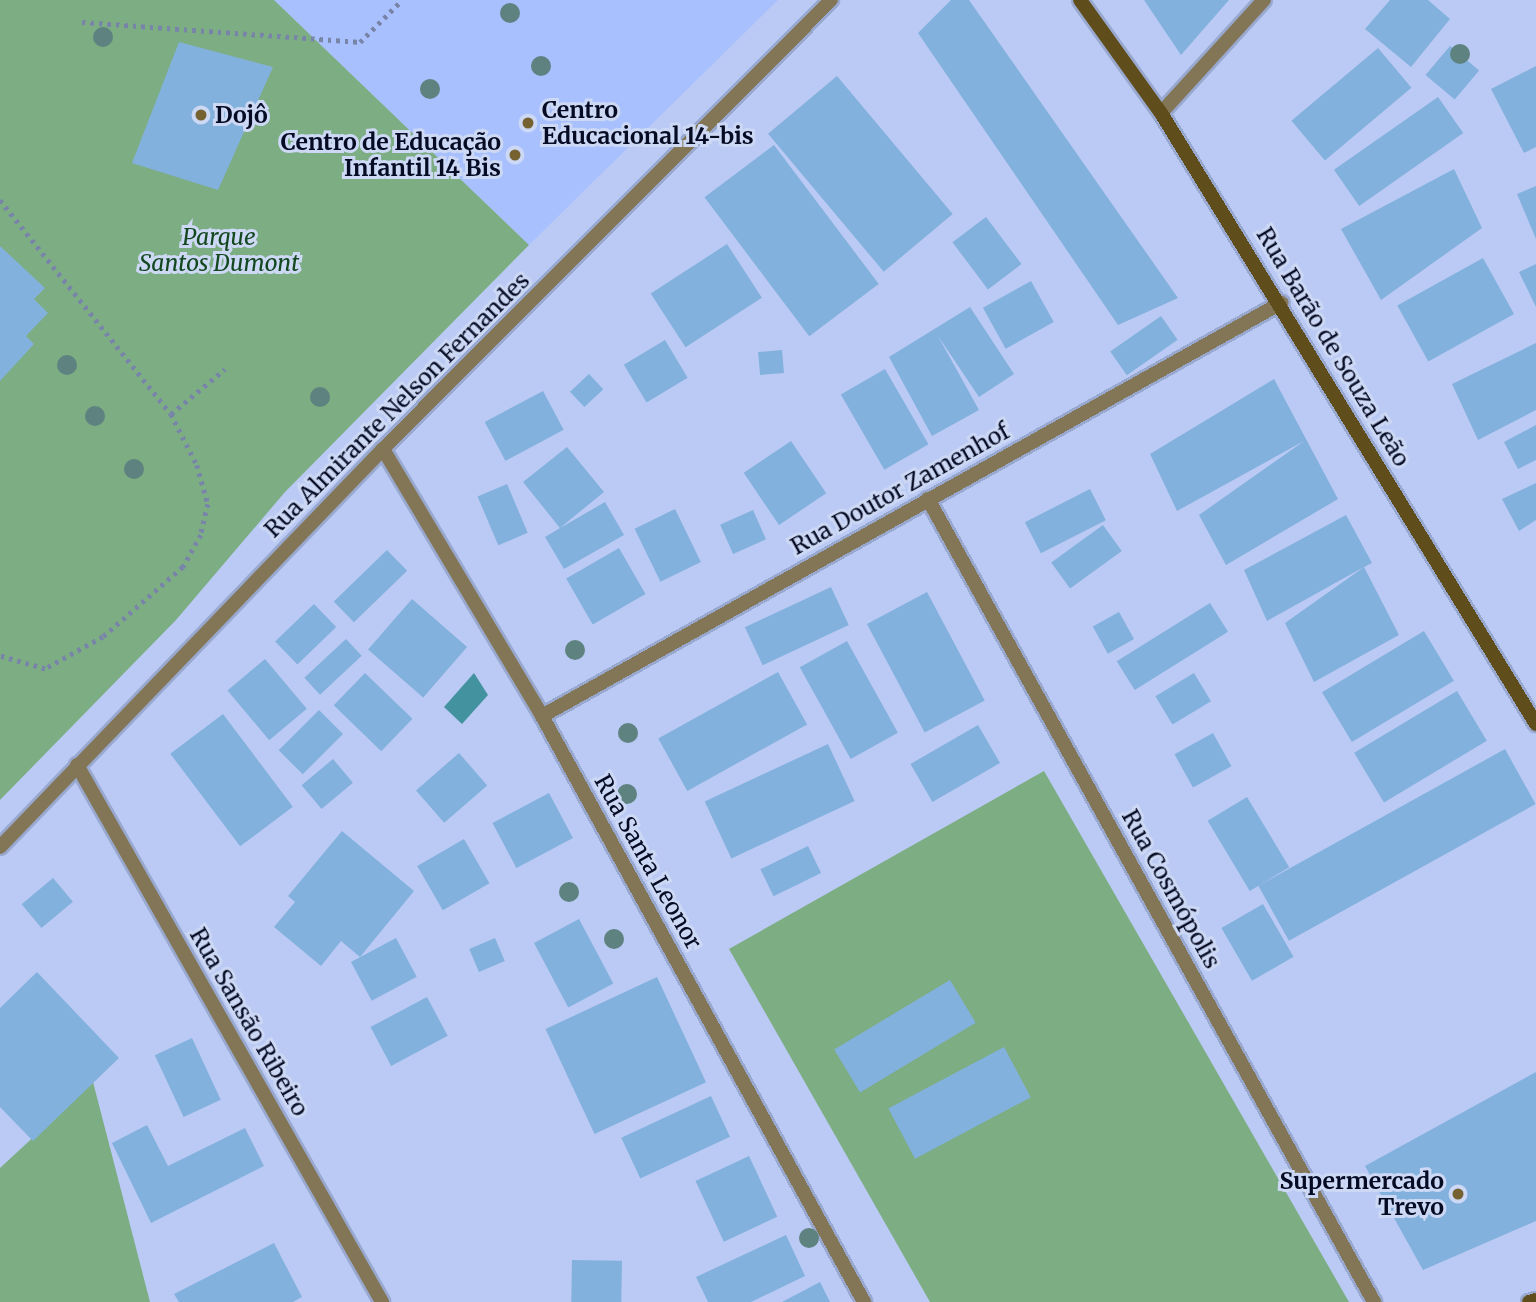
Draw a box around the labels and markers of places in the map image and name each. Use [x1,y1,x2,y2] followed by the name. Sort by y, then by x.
[542,96,754,150] place label: Centro Educacional 14-bis
[215,101,268,129] place label: Dojô
[193,107,209,123] marker: Dojô
[520,115,536,131] marker: Centro Educacional 14-bis
[281,128,501,182] place label: Centro de Educação Infantil 14 Bis
[507,147,523,163] marker: Centro de Educação Infantil 14 Bis
[1279,1167,1444,1221] place label: Supermercado Trevo
[1450,1186,1466,1202] marker: Supermercado Trevo

